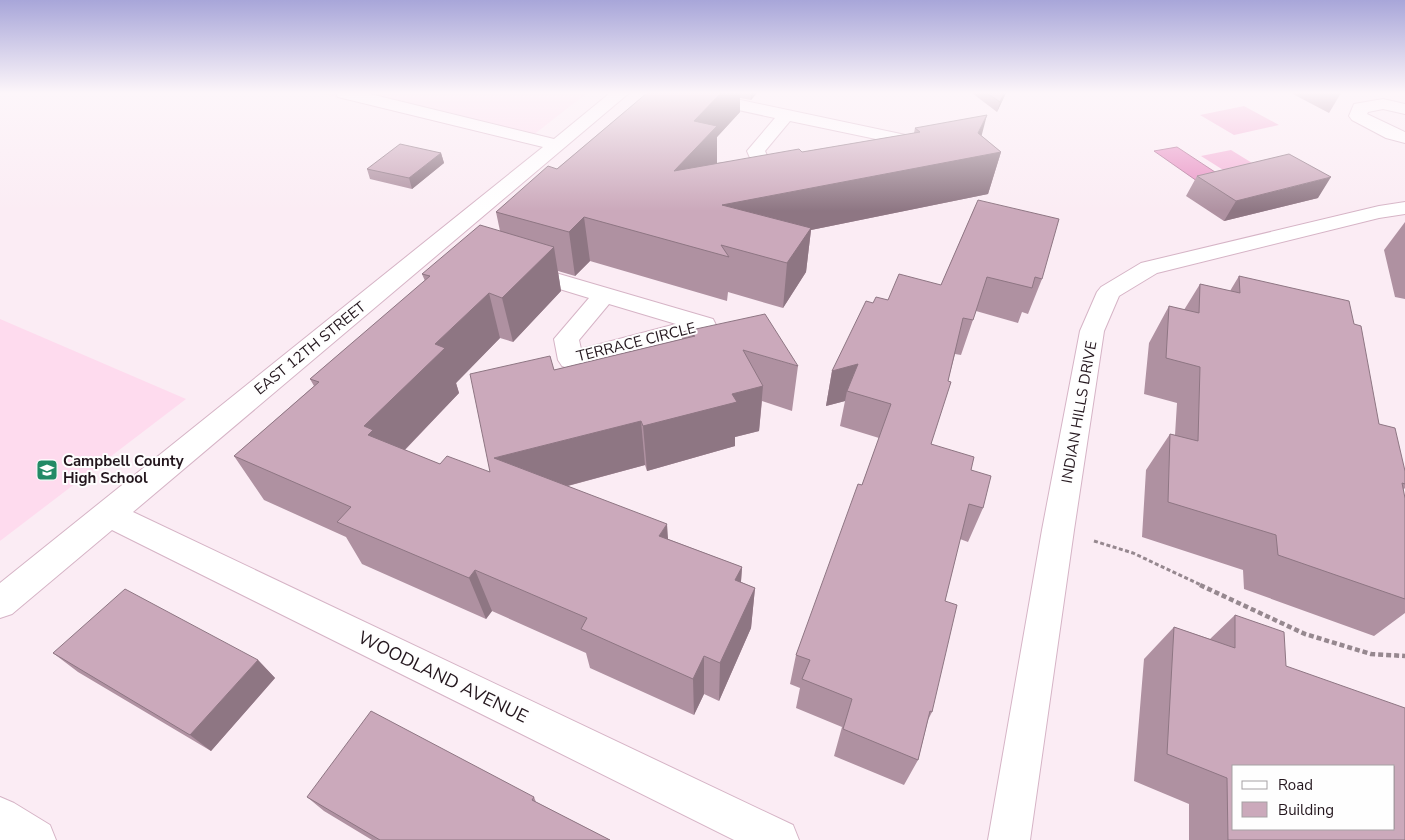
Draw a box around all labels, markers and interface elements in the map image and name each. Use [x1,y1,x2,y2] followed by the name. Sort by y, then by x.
[250,297,370,399] street label: EAST 12TH STREET
[574,318,698,366] street label: TERRACE CIRCLE
[1057,339,1101,485] street label: INDIAN HILLS DRIVE
[63,451,184,488] place label: Campbell County High School
[35,458,59,482] school or university icon: Campbell County High School
[354,625,532,729] street label: WOODLAND AVENUE
[1232,765,1395,830] legend
[1278,775,1313,795] text: Road
[1278,800,1334,820] text: Building

